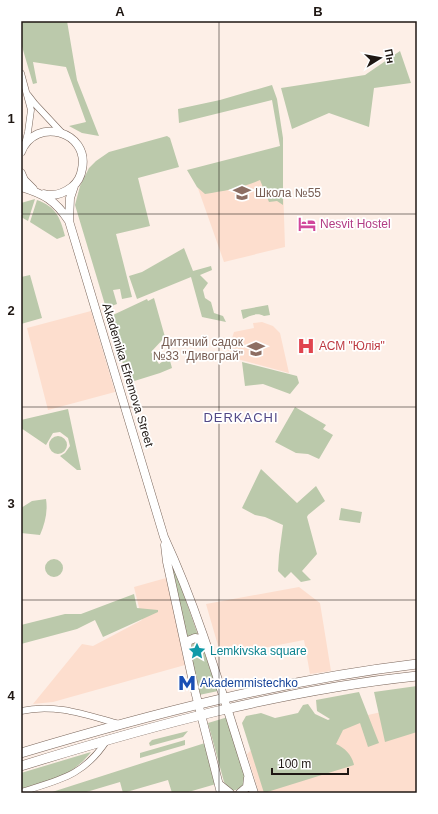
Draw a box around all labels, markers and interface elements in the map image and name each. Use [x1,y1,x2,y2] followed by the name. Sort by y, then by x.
[115,4,125,19] text: A
[313,4,323,19] text: B
[360,38,400,78] north arrow
[383,48,397,64] text: Пн
[7,111,15,126] text: 1
[232,183,252,203] school or university icon: Школа №55
[255,186,321,200] place label: Школа №55
[297,214,317,234] hotel icon: Nesvit Hostel
[320,217,391,231] place label: Nesvit Hostel
[99,302,157,449] street label: Akademika Efremova Street
[7,303,15,318] text: 2
[153,335,244,363] place label: Дитячий садок №33 "Дивограй"
[296,336,316,356] hospital icon: АСМ "Юлія"
[246,339,266,359] school or university icon: Дитячий садок №33 "Дивограй"
[319,339,385,353] place label: АСМ "Юлія"
[203,410,279,425] district label: DERKACHI
[7,496,15,511] text: 3
[187,641,207,661] place icon: Lemkivska square
[210,644,307,658] place label: Lemkivska square
[177,673,197,693] metro station icon: Akademmistechko
[200,676,298,690] place label: Akademmistechko
[7,688,15,703] text: 4
[272,750,348,776] scale bar
[278,757,311,771] text: 100 m

